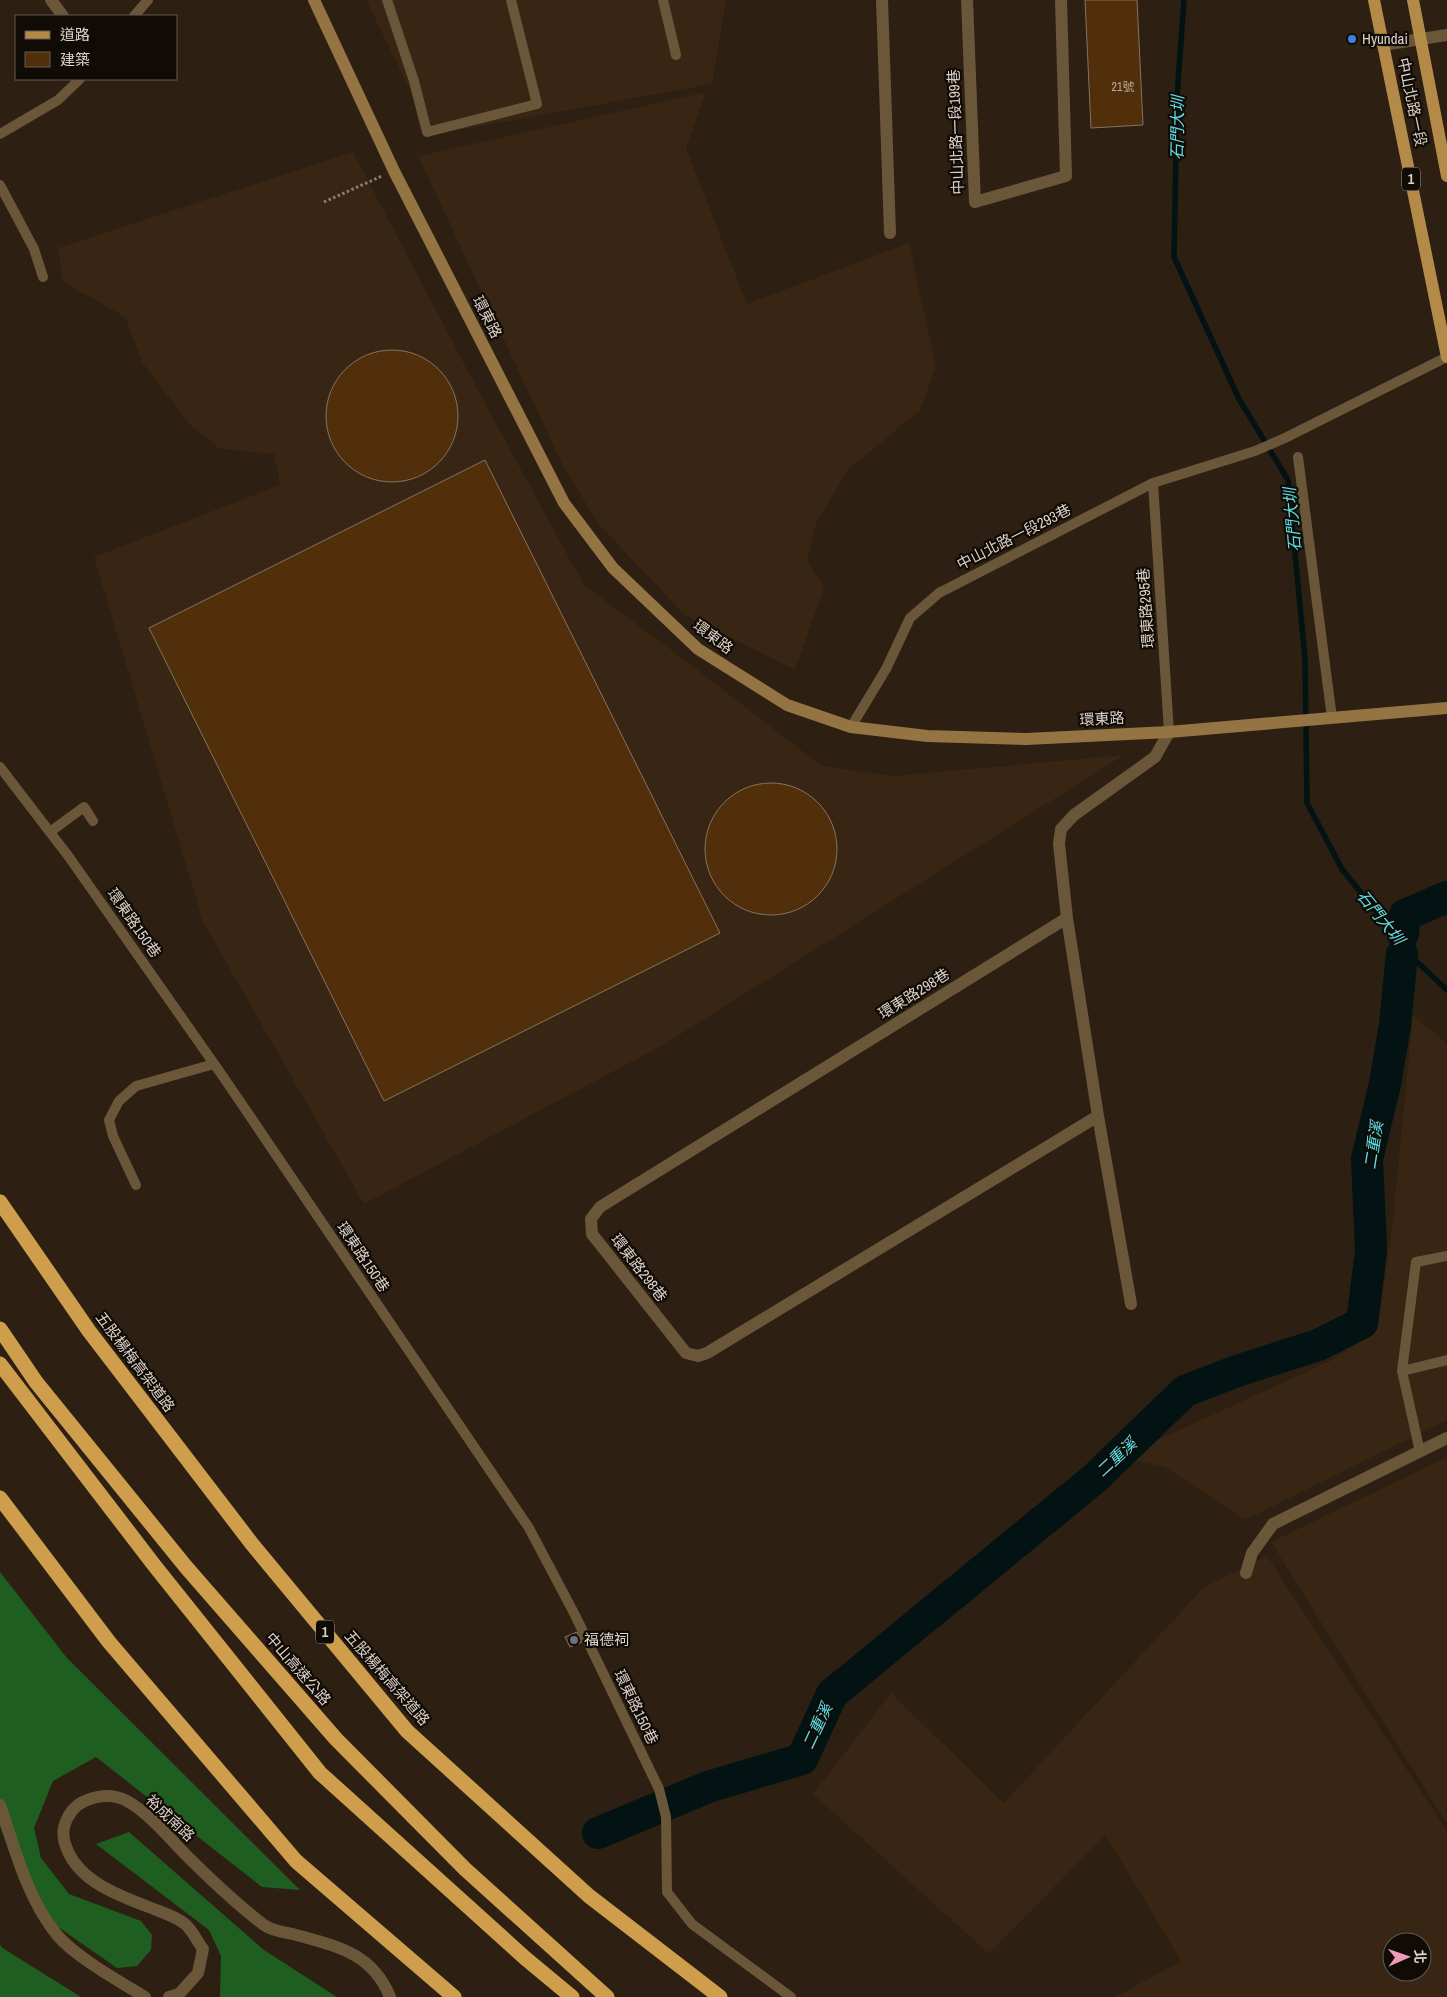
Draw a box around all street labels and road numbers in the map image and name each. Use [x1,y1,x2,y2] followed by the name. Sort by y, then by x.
[1393,56,1432,148] street label: 中山北路一段
[943,69,968,195] street label: 中山北路一段199巷
[1402,168,1420,190] road number: 1
[468,292,507,342] street label: 環東路
[953,499,1074,574] street label: 中山北路一段293巷
[1132,567,1159,649] street label: 環東路295巷
[689,615,738,659] street label: 環東路
[1079,707,1125,730] street label: 環東路
[103,884,166,962] street label: 環東路150巷
[874,963,953,1024] street label: 環東路298巷
[332,1217,395,1296] street label: 環東路150巷
[606,1229,672,1306] street label: 環東路298巷
[91,1307,180,1416] street label: 五股楊梅高架道路
[316,1620,334,1644] road number: 1
[340,1625,435,1730] street label: 五股楊梅高架道路
[261,1628,336,1710] street label: 中山高速公路
[609,1666,664,1748] street label: 環東路150巷
[141,1789,199,1846] street label: 裕成南路

